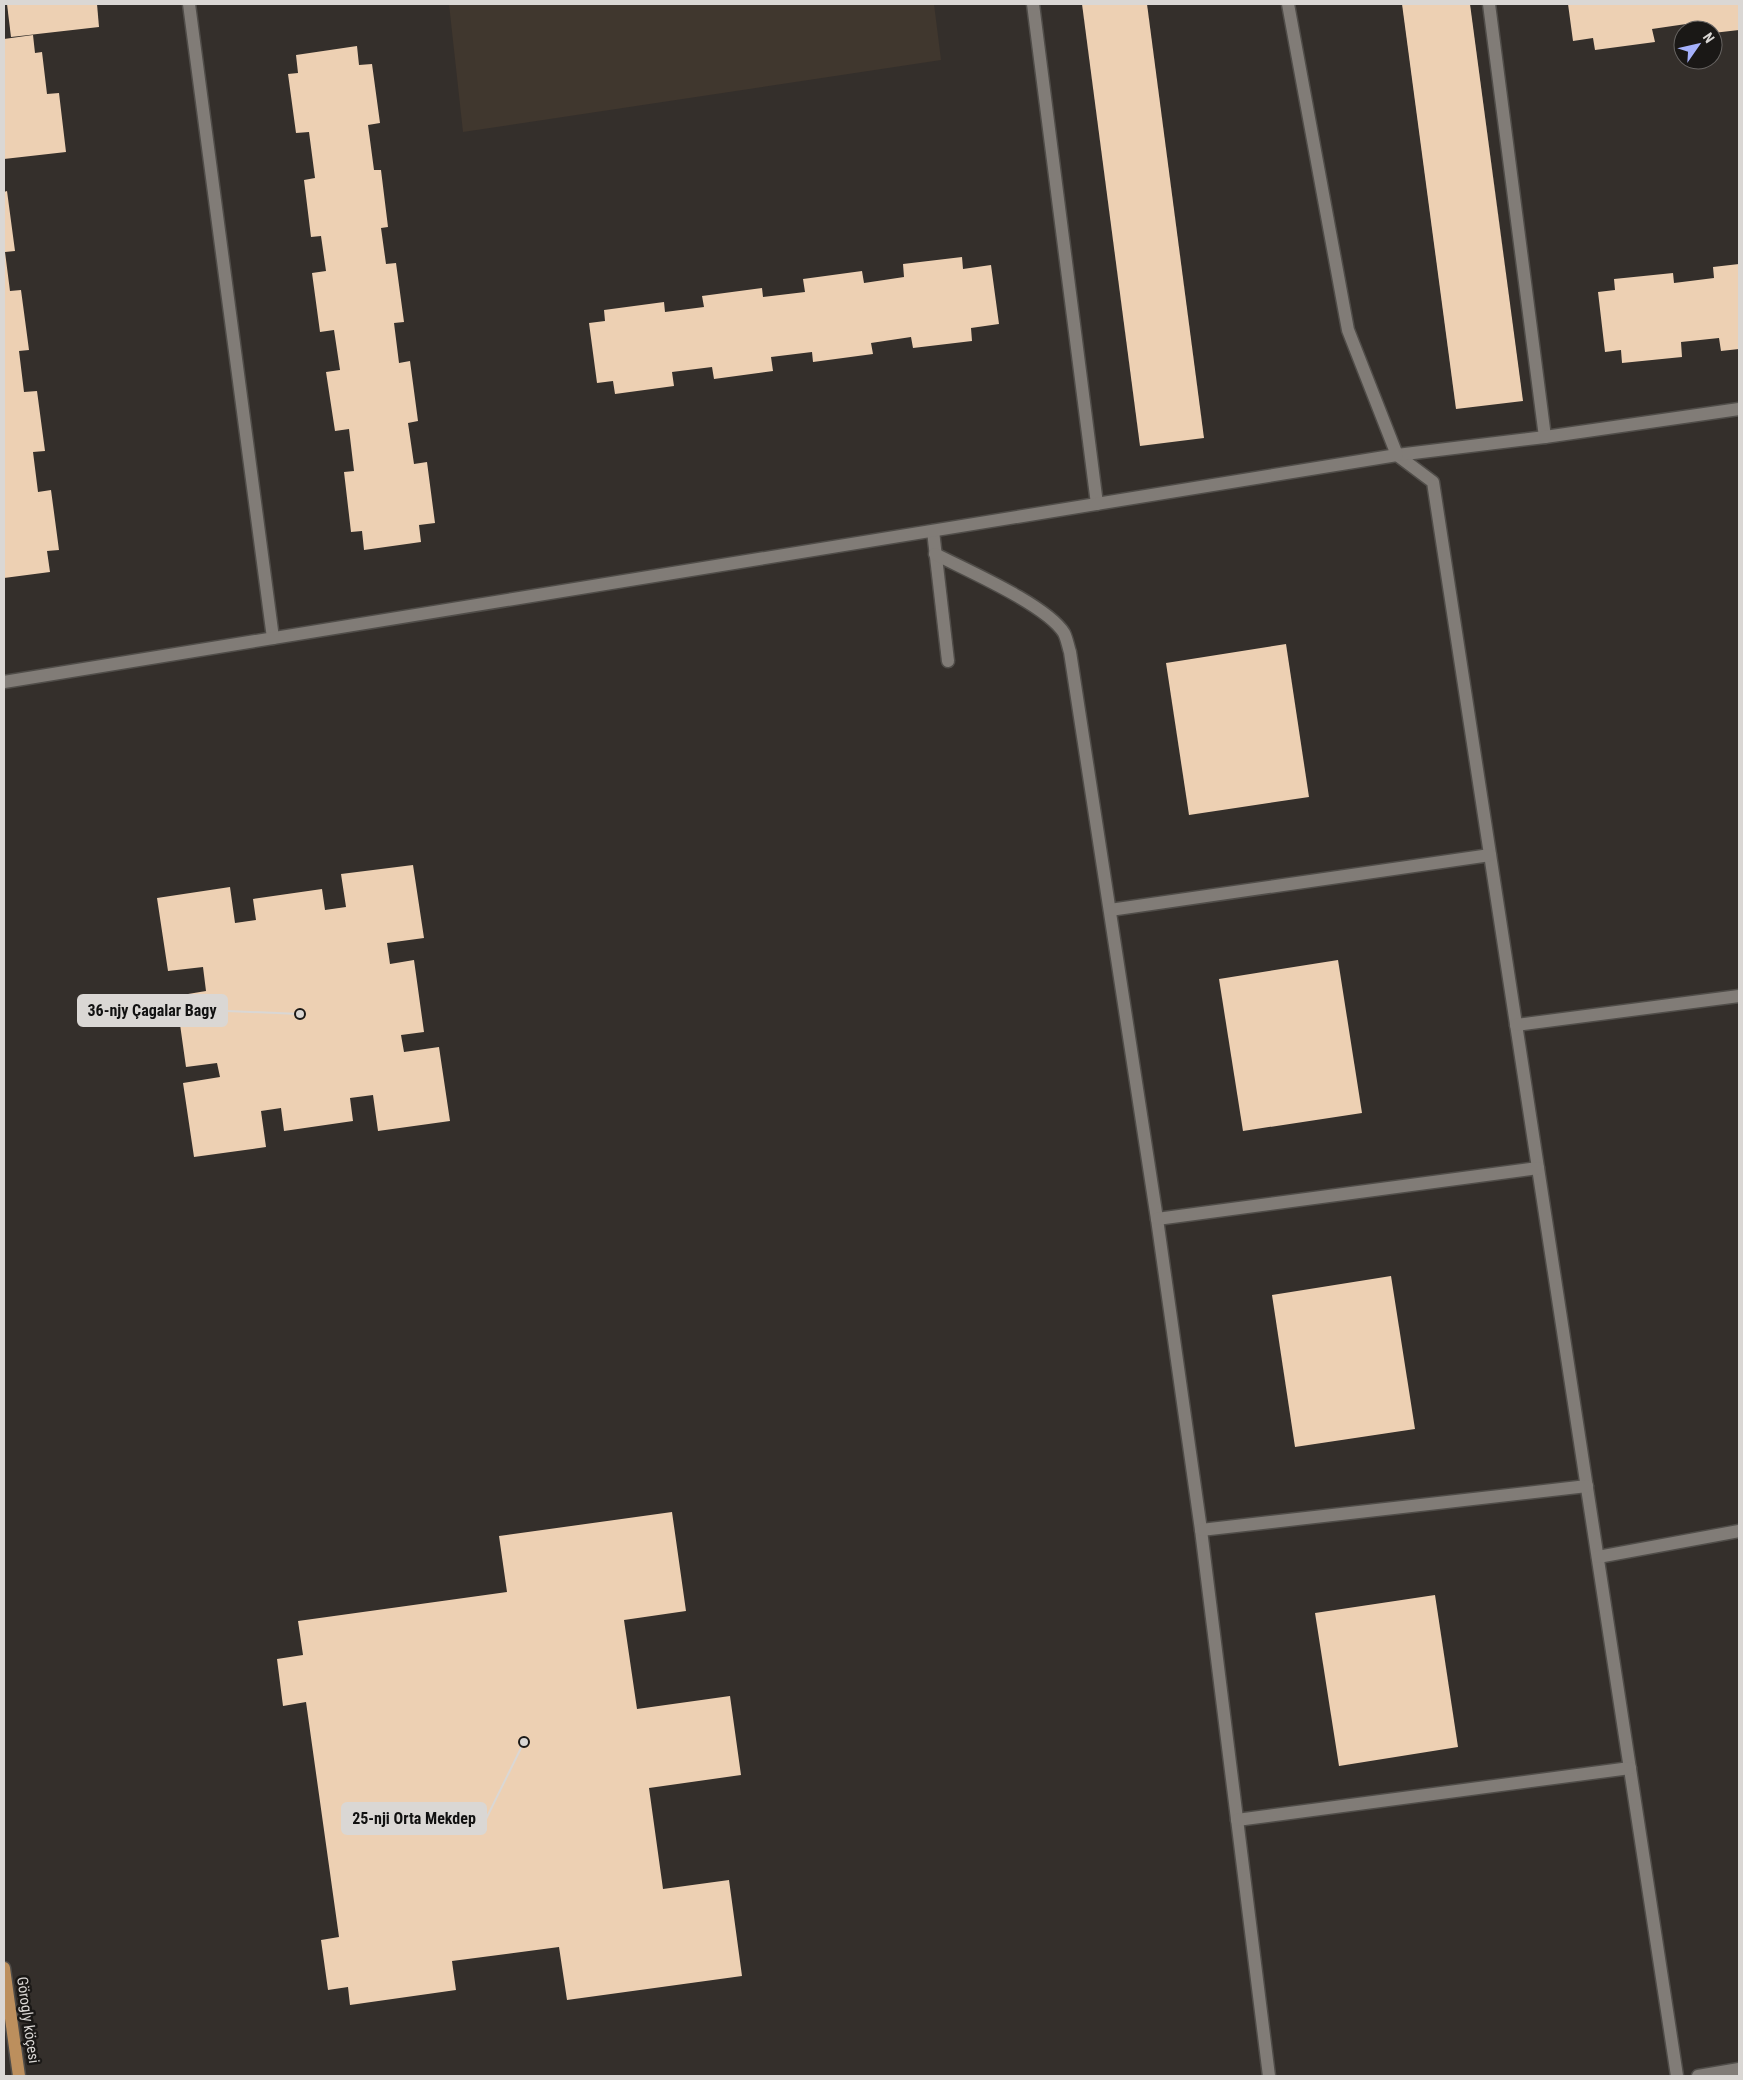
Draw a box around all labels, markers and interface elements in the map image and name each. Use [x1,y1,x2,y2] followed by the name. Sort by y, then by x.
[1673,20,1723,70] north arrow
[1700,30,1718,46] text: N
[78,995,227,1026] callout: 36-njy Çagalar Bagy
[87,1001,217,1020] text: 36-njy Çagalar Bagy
[342,1803,486,1834] callout: 25-nji Orta Mekdep
[352,1809,476,1828] text: 25-nji Orta Mekdep
[13,1975,43,2065] street label: Görogly köçesi

